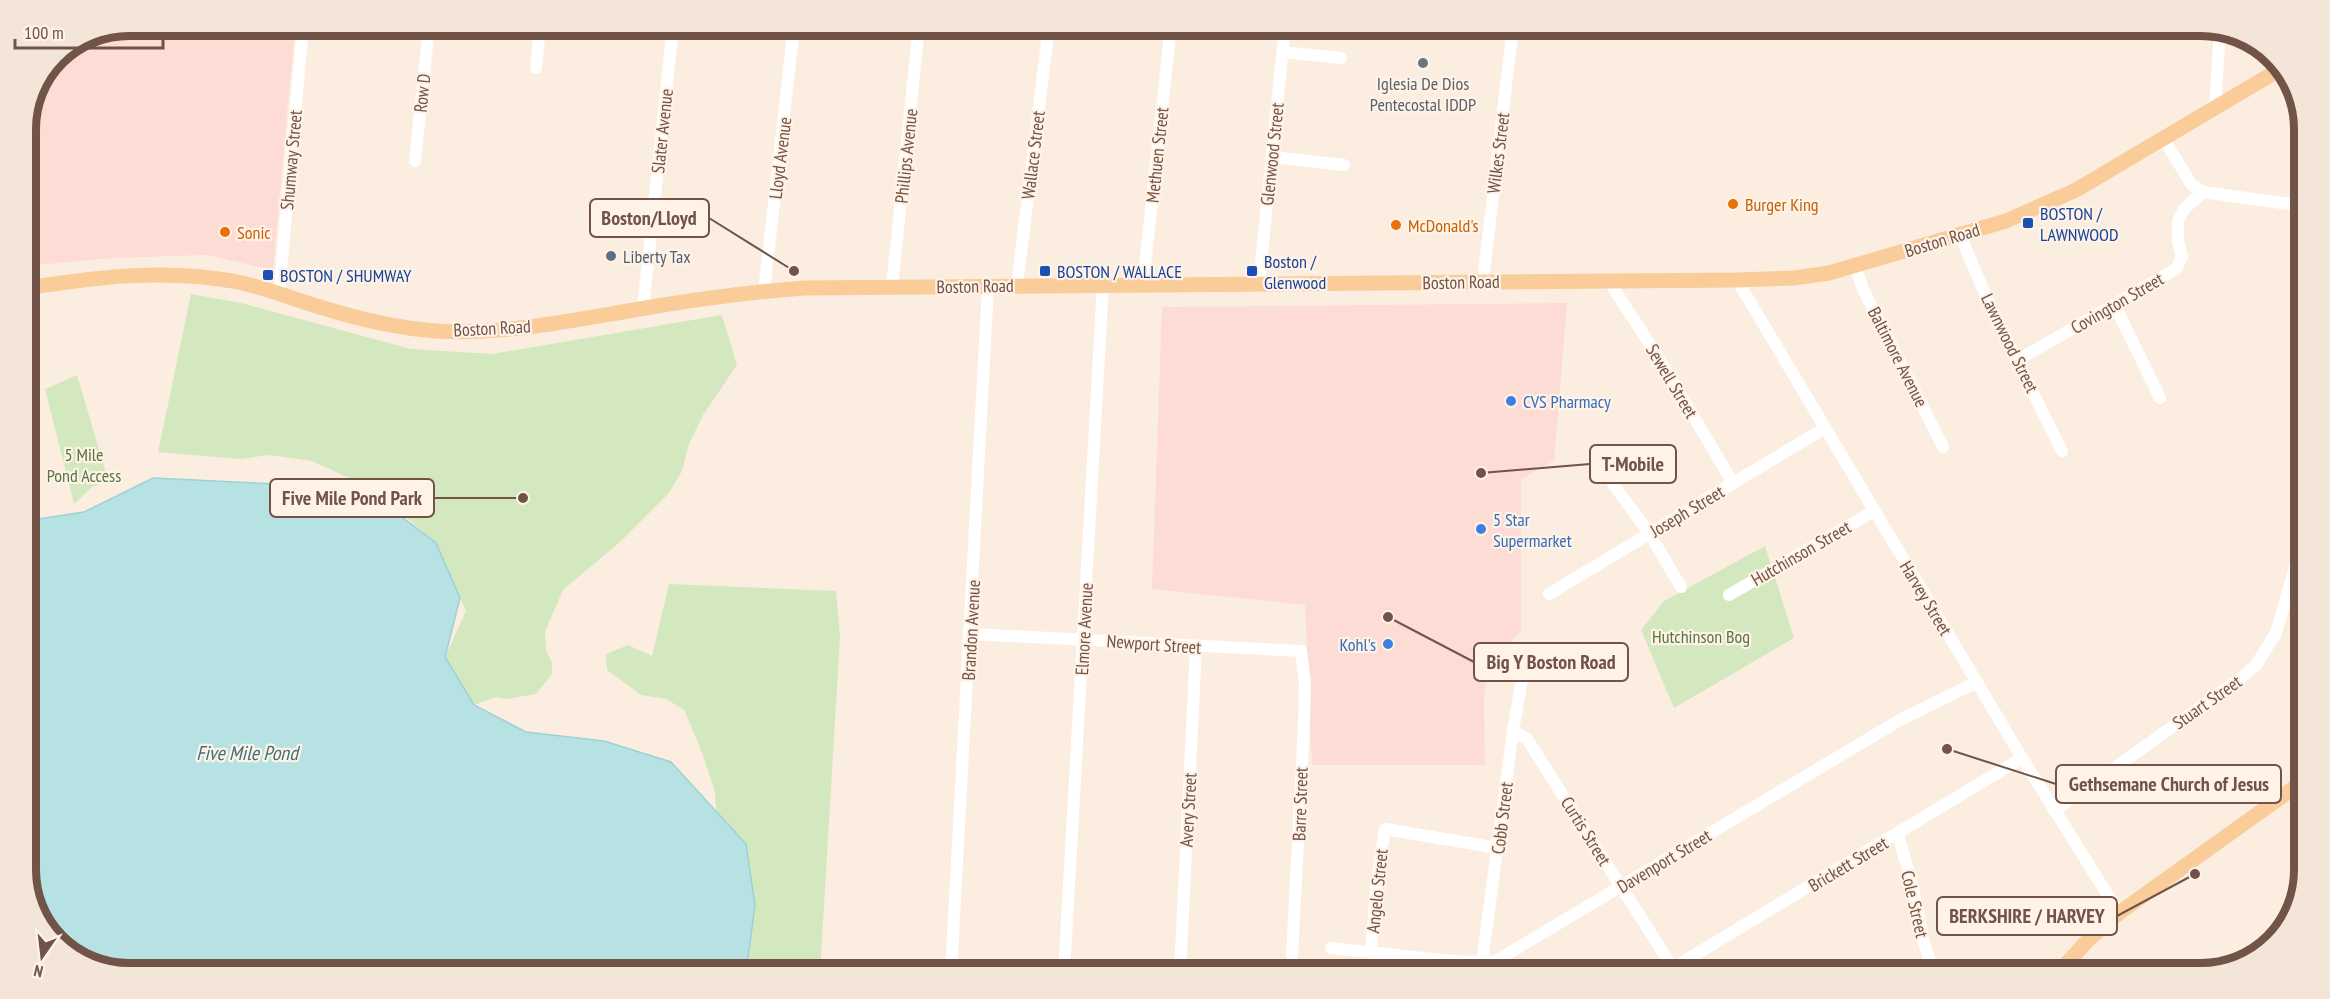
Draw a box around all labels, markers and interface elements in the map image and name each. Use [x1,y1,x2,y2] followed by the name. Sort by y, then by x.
[15,12,164,50] scale bar
[24,21,64,44] text: 100 m
[1416,56,1430,70] marker: Iglesia De Dios Pentecostal IDDP
[409,72,435,114] street label: Row D
[1370,72,1476,116] place label: Iglesia De Dios Pentecostal IDDP
[646,87,678,175] street label: Slater Avenue
[1255,101,1289,207] street label: Glenwood Street
[1141,106,1173,204] street label: Methuen Street
[890,108,922,204] street label: Phillips Avenue
[275,109,307,211] street label: Shumway Street
[1016,109,1050,201] street label: Wallace Street
[1482,111,1514,195] street label: Wilkes Street
[764,116,796,200] street label: Lloyd Avenue
[1745,193,1819,216] place label: Burger King
[1726,197,1740,211] marker: Burger King
[590,199,709,237] callout: Boston/Lloyd
[2040,202,2118,246] place label: BOSTON / LAWNWOOD
[601,205,697,231] text: Boston/Lloyd
[1408,214,1479,237] place label: McDonald's
[2021,216,2035,230] marker: BOSTON / LAWNWOOD
[1389,218,1403,232] marker: McDonald's
[1902,218,1982,262] street label: Boston Road
[237,221,271,244] place label: Sonic
[218,225,232,239] marker: Sonic
[623,245,691,268] place label: Liberty Tax
[604,249,618,263] marker: Liberty Tax
[1264,250,1326,294] place label: Boston / Glenwood
[1057,260,1182,283] place label: BOSTON / WALLACE
[280,264,412,287] place label: BOSTON / SHUMWAY
[1038,264,1052,278] marker: BOSTON / WALLACE
[1245,264,1259,278] marker: Boston / Glenwood
[2066,267,2168,339] street label: Covington Street
[261,268,275,282] marker: BOSTON / SHUMWAY
[1422,270,1500,294] street label: Boston Road
[936,274,1014,298] street label: Boston Road
[1976,290,2044,397] street label: Lawnwood Street
[1863,303,1933,411] street label: Baltimore Avenue
[453,314,531,342] street label: Boston Road
[1641,340,1703,422] street label: Sewell Street
[1523,390,1611,413] place label: CVS Pharmacy
[1504,394,1518,408] marker: CVS Pharmacy
[47,443,121,487] park label: 5 Mile Pond Access
[1590,445,1676,483] callout: T-Mobile
[1602,451,1664,477] text: T-Mobile
[270,479,434,517] callout: Five Mile Pond Park
[1645,480,1728,543] street label: Joseph Street
[282,485,423,511] text: Five Mile Pond Park
[1493,508,1572,552] place label: 5 Star Supermarket
[1747,515,1855,591] street label: Hutchinson Street
[1474,522,1488,536] marker: 5 Star Supermarket
[1895,556,1957,640] street label: Harvey Street
[957,579,985,681] street label: Brandon Avenue
[1070,582,1098,676] street label: Elmore Avenue
[1652,625,1750,648] park label: Hutchinson Bog
[1106,629,1202,659] street label: Newport Street
[1340,633,1376,656] place label: Kohl's
[1381,637,1395,651] marker: Kohl's
[1474,643,1628,681] callout: Big Y Boston Road
[1486,649,1616,675] text: Big Y Boston Road
[2168,670,2246,734] street label: Stuart Street
[196,740,300,766] water label: Five Mile Pond
[2056,765,2281,803] callout: Gethsemane Church of Jesus
[1287,767,1313,841] street label: Barre Street
[2069,771,2269,797] text: Gethsemane Church of Jesus
[1175,772,1201,848] street label: Avery Street
[1486,781,1518,855] street label: Cobb Street
[1556,792,1616,870] street label: Curtis Street
[1613,824,1715,898] street label: Davenport Street
[1804,831,1892,897] street label: Brickett Street
[1361,848,1393,934] street label: Angelo Street
[1896,868,1934,940] street label: Cole Street
[1937,897,2117,935] callout: BERKSHIRE / HARVEY
[1949,903,2105,929] text: BERKSHIRE / HARVEY
[12,927,72,987] north arrow
[32,961,45,982] text: N

